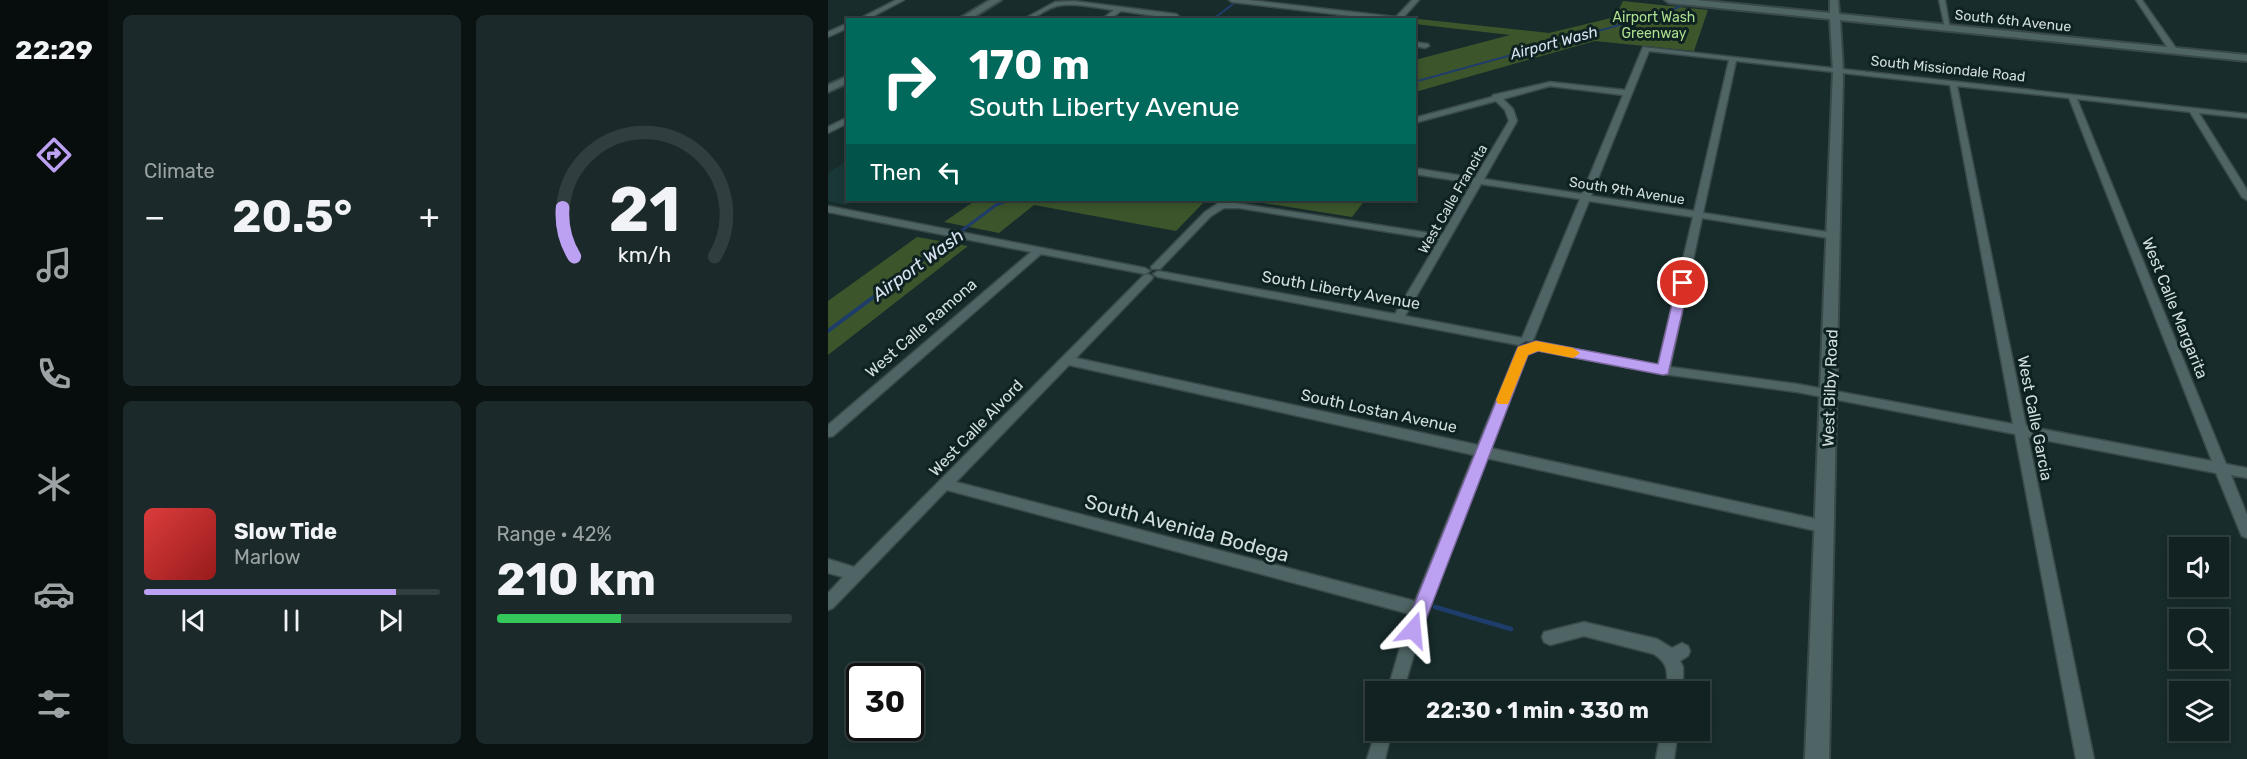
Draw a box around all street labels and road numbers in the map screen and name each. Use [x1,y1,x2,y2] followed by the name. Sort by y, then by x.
[1954,6,2072,36] street label: South 6th Avenue
[1870,52,2026,86] street label: South Missiondale Road
[1415,141,1491,257] street label: West Calle Francita
[1568,173,1686,209] street label: South 9th Avenue
[2138,235,2212,381] street label: West Calle Margarita
[1260,267,1422,313] street label: South Liberty Avenue
[861,275,981,381] street label: West Calle Ramona
[1818,329,1842,447] street label: West Bilby Road
[2014,354,2056,482] street label: West Calle Garcia
[925,376,1027,480] street label: West Calle Alvord
[1299,385,1459,437] street label: South Lostan Avenue
[1082,489,1292,567] street label: South Avenida Bodega

